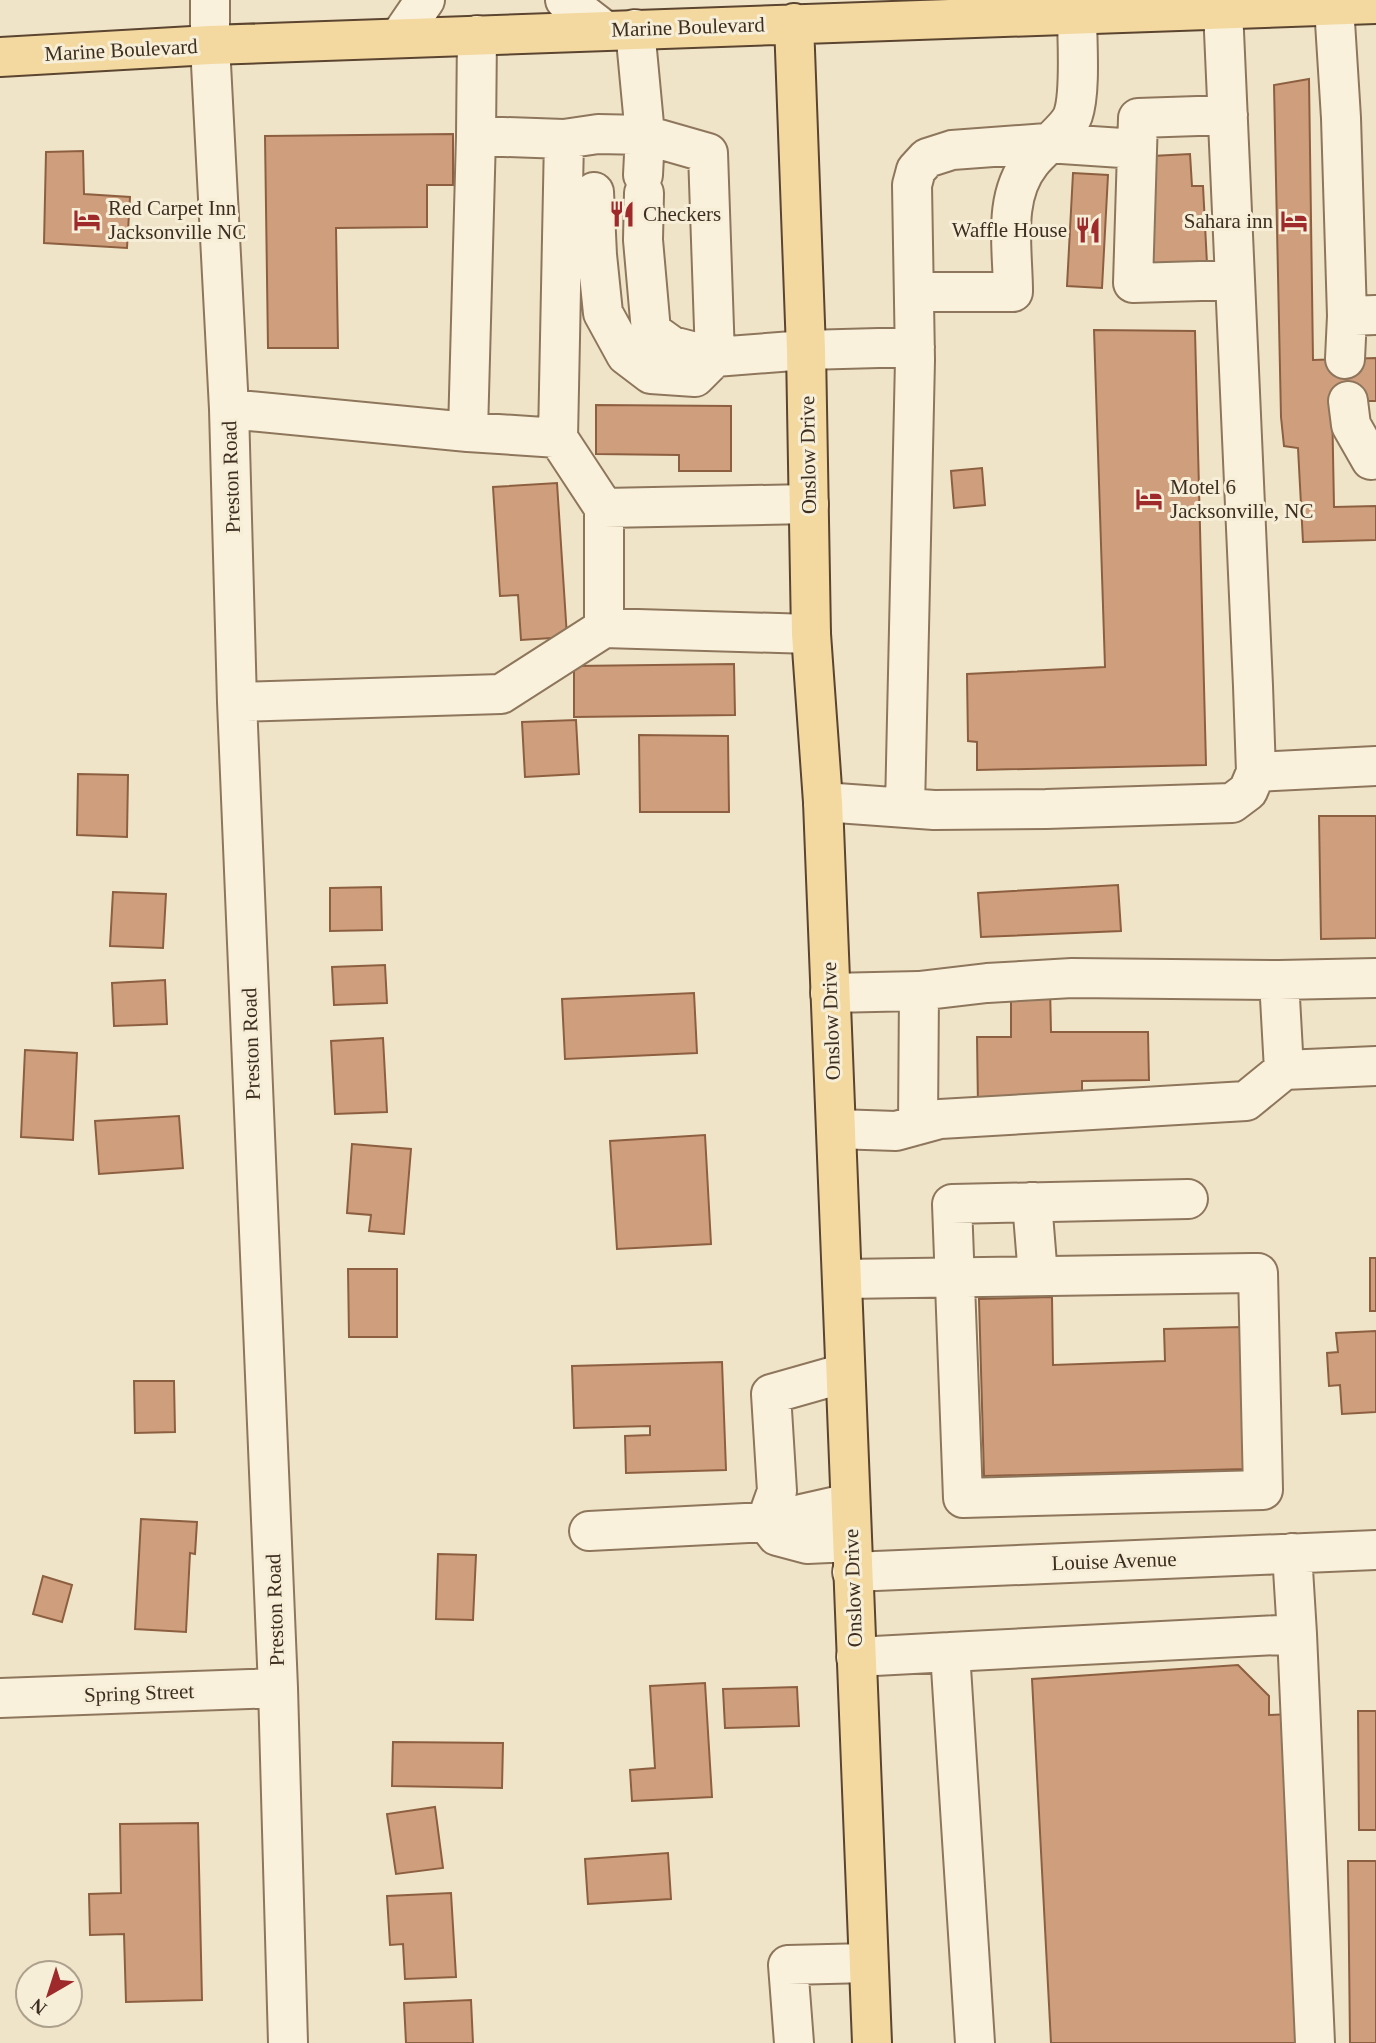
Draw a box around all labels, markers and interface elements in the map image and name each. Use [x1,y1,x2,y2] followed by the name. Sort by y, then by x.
[611,12,766,42] street label: Marine Boulevard
[44,34,199,66] street label: Marine Boulevard
[108,196,246,244] place label: Red Carpet Inn Jacksonville NC
[607,199,637,229] restaurant icon: Checkers
[643,202,721,226] place label: Checkers
[72,205,102,235] hotel icon: Red Carpet Inn Jacksonville NC
[1279,206,1309,236] hotel icon: Sahara inn
[1184,209,1273,233] place label: Sahara inn
[1073,215,1103,245] restaurant icon: Waffle House
[952,218,1067,242] place label: Waffle House
[795,396,821,514] street label: Onslow Drive
[217,420,245,534] street label: Preston Road
[1170,475,1313,523] place label: Motel 6 Jacksonville, NC
[1134,484,1164,514] hotel icon: Motel 6 Jacksonville, NC
[817,961,845,1081] street label: Onslow Drive
[237,987,265,1101] street label: Preston Road
[839,1528,867,1648] street label: Onslow Drive
[1051,1547,1177,1575] street label: Louise Avenue
[261,1553,289,1667] street label: Preston Road
[83,1679,195,1707] street label: Spring Street
[14,1959,84,2029] north arrow
[26,1994,51,2019] text: N

